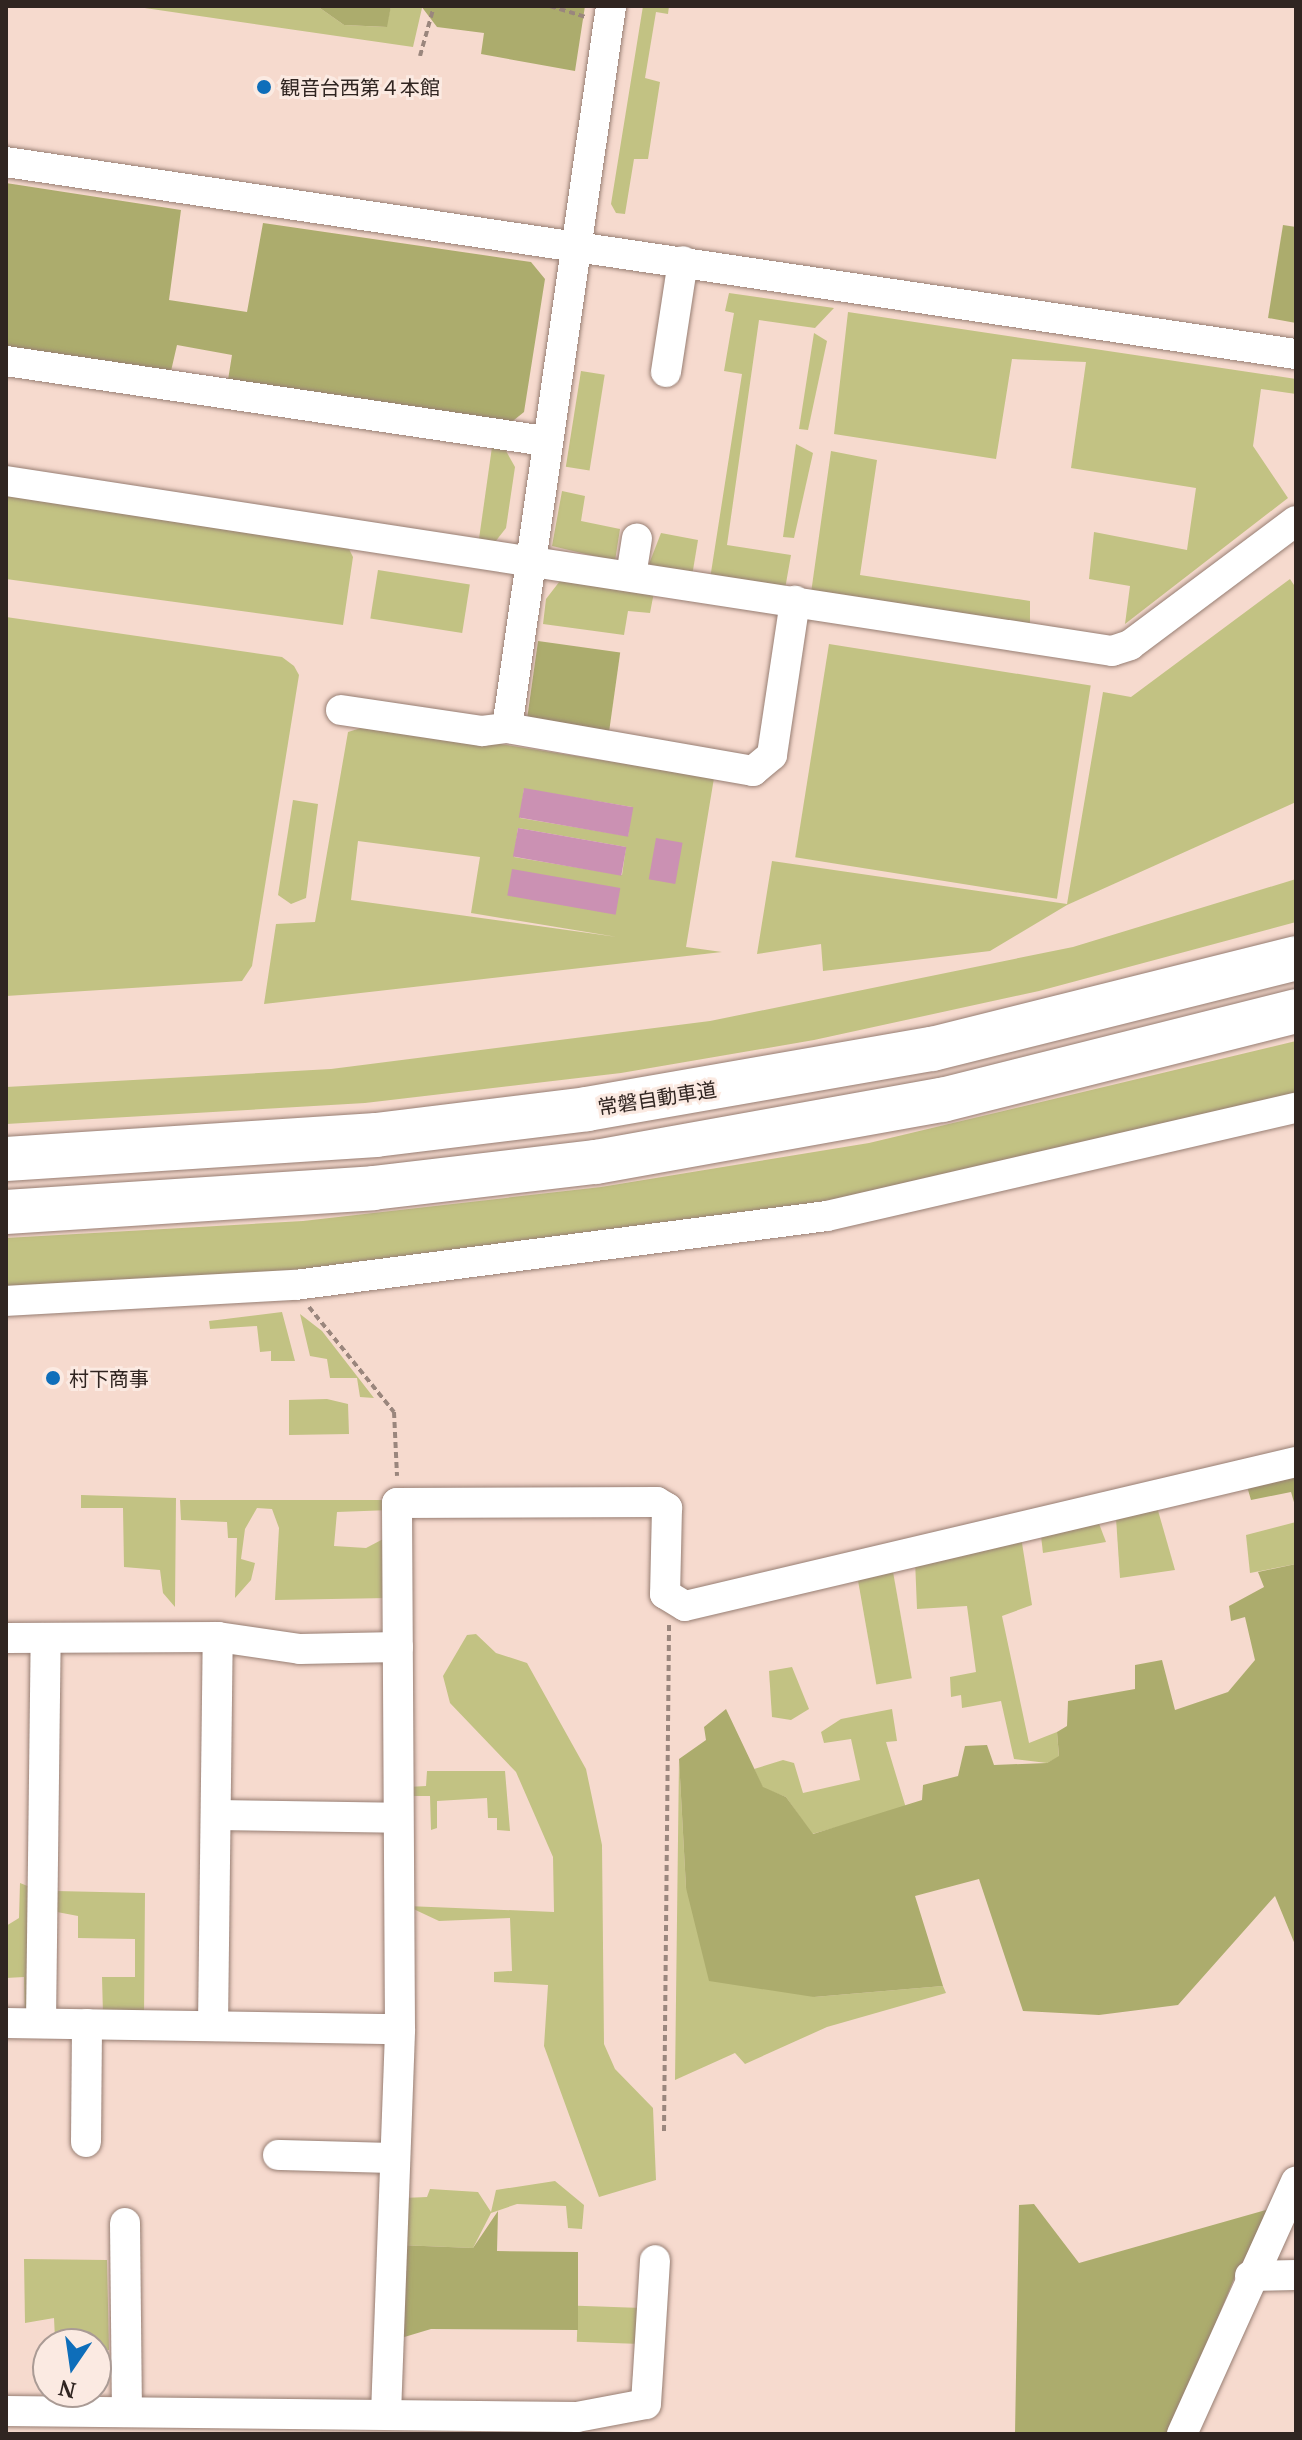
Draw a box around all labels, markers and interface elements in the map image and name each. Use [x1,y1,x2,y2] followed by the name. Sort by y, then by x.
[280,75,440,99] place label: 観音台西第４本館
[255,78,273,96] marker: 観音台西第４本館
[596,1077,718,1119] street label: 常磐自動車道
[69,1366,149,1390] place label: 村下商事
[44,1369,62,1387] marker: 村下商事
[32,2328,112,2408] north arrow
[56,2374,78,2406] text: N

